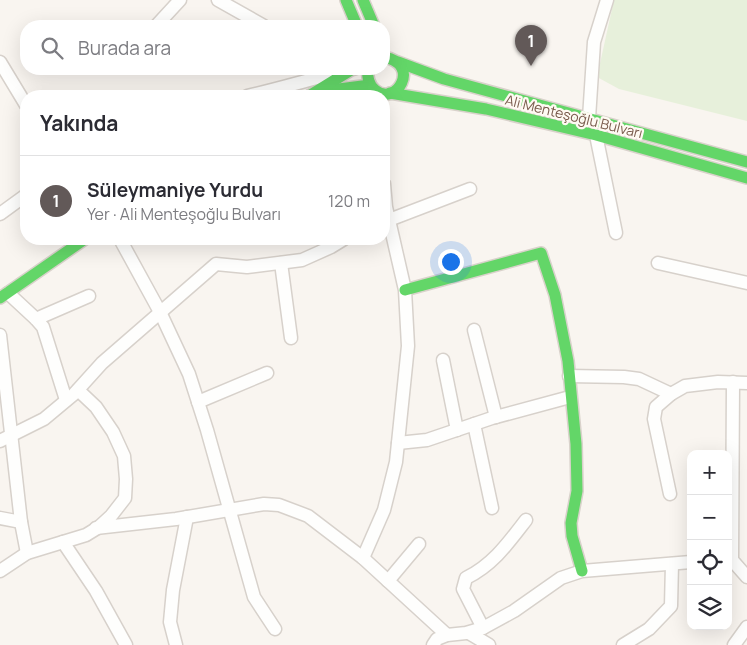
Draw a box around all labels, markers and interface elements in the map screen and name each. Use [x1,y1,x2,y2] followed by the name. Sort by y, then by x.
[20,20,390,75] search box
[515,25,547,66] pin: 1
[38,34,66,62] icon: search
[78,35,171,61] text: Burada ara
[503,90,645,142] street label: Ali Menteşoğlu Bulvarı
[40,109,118,137] text: Yakında
[87,177,263,203] text: Süleymaniye Yurdu
[52,190,60,212] text: 1
[328,190,370,212] text: 120 m
[87,203,281,225] text: Yer · Ali Menteşoğlu Bulvarı
[438,249,464,275] your location
[687,450,732,630] map controls
[687,450,732,495] button: +
[687,495,732,540] button: −
[687,540,732,585] button: locate
[687,585,732,630] button: layers

